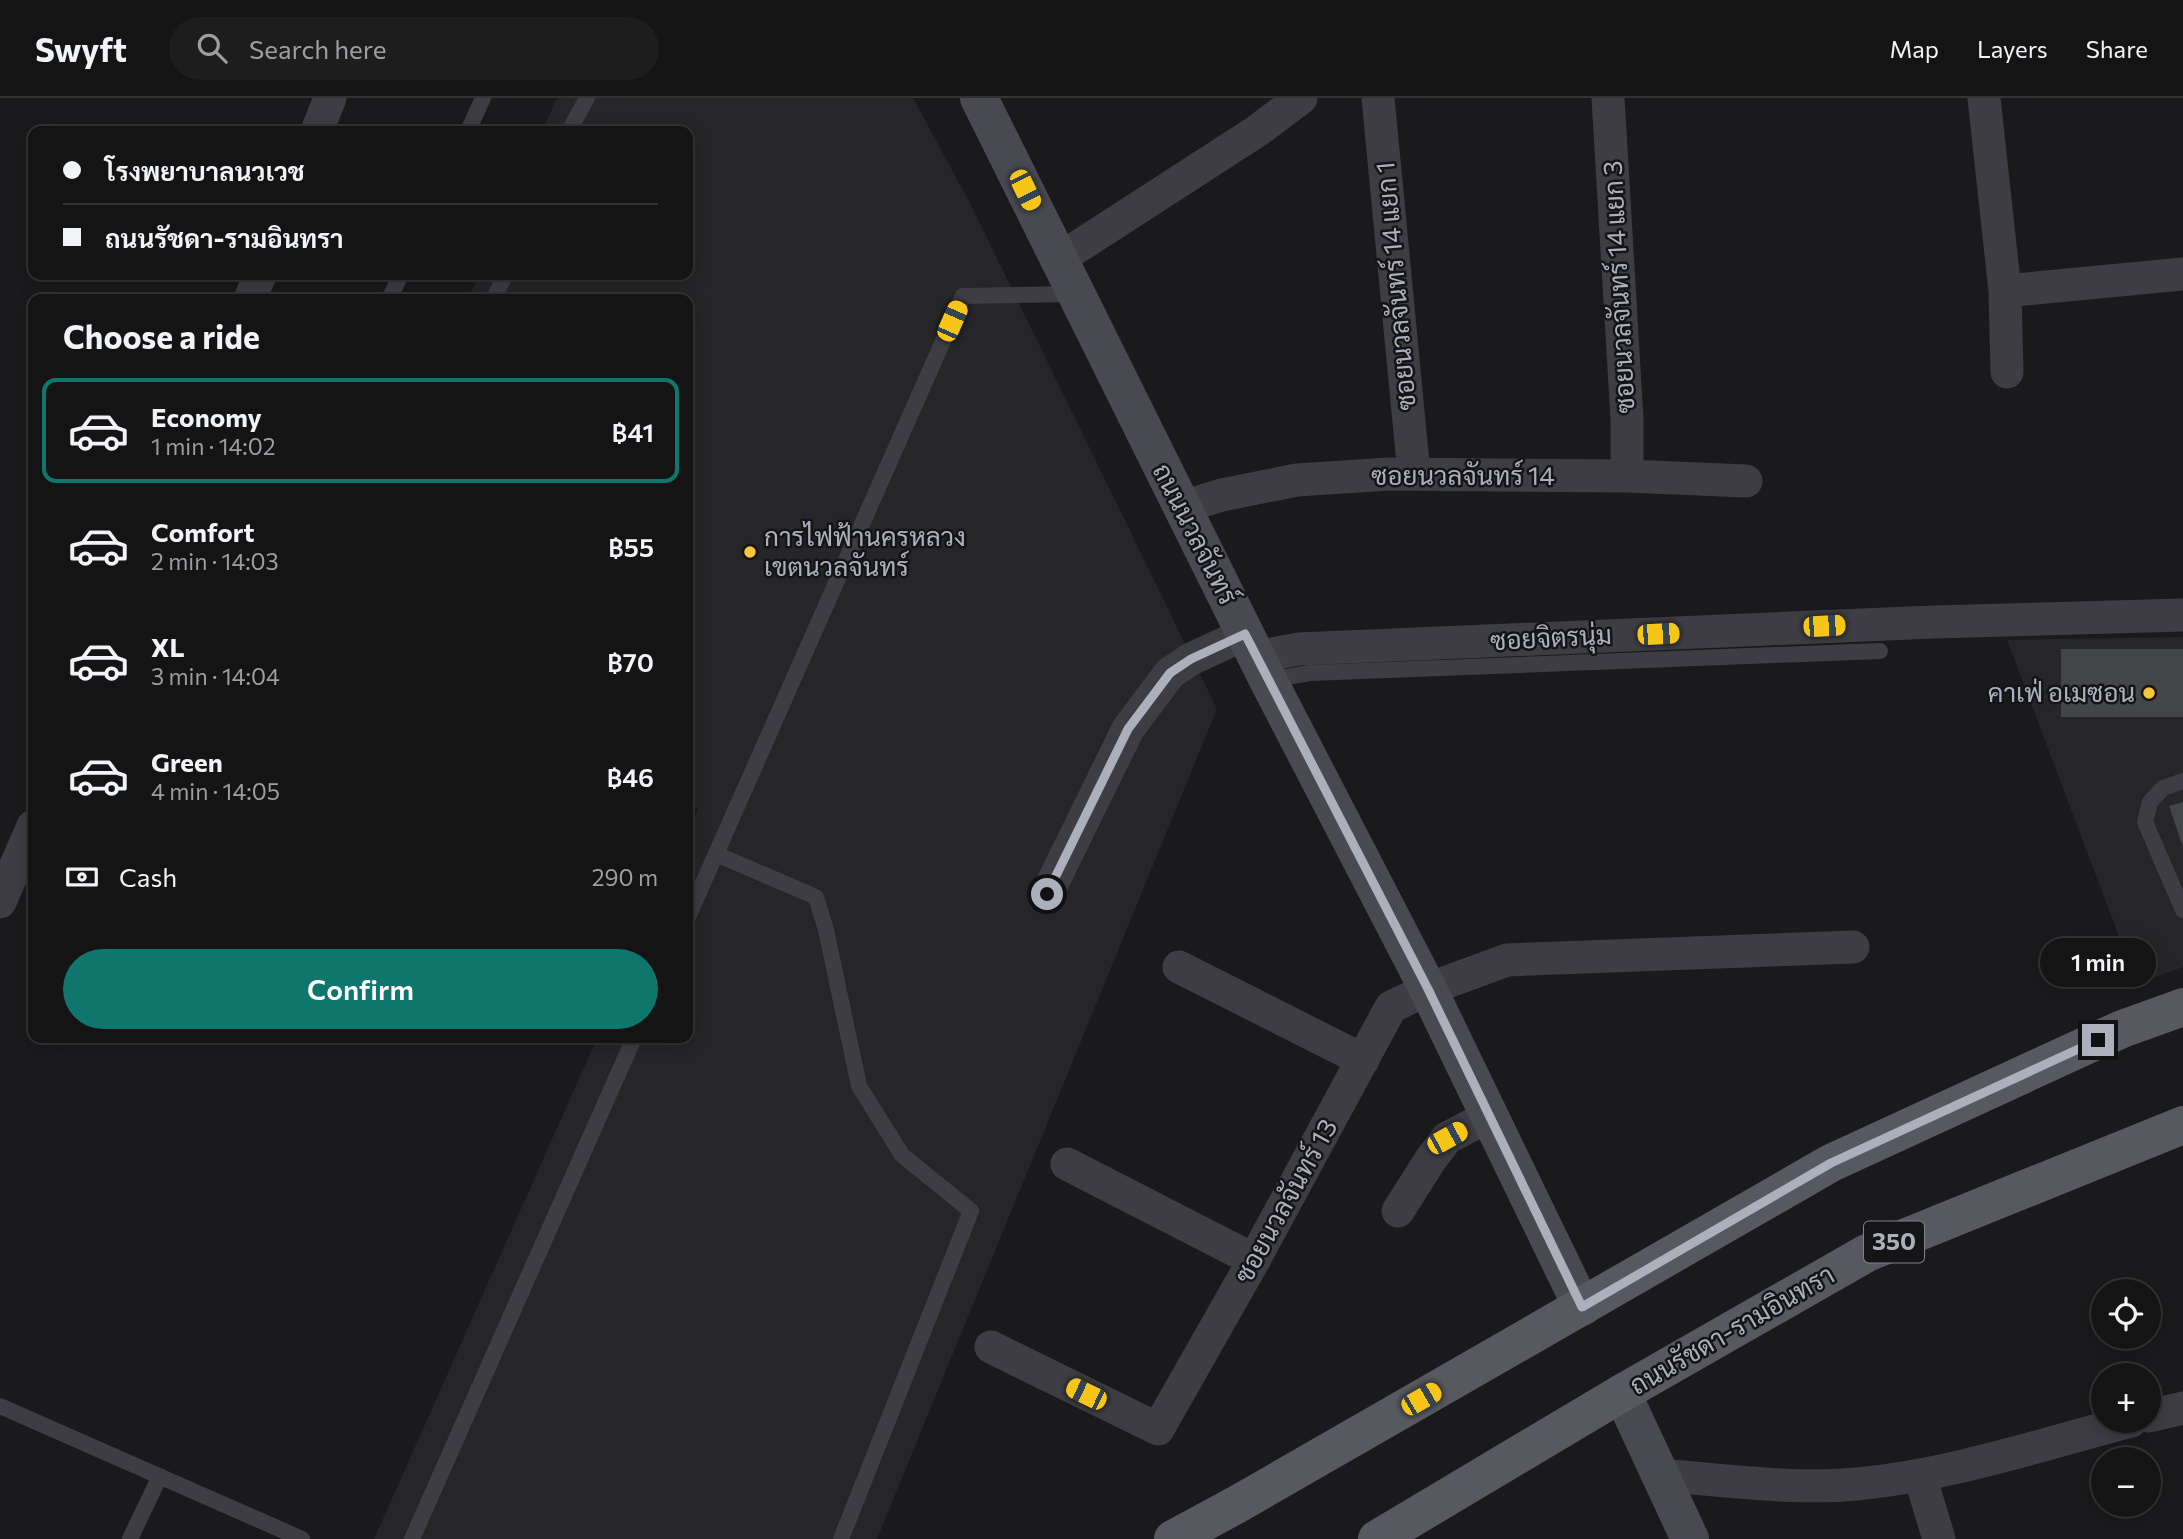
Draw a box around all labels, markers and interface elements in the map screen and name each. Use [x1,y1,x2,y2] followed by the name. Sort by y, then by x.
[169,17,659,80] search box
[35,28,127,69] text: Swyft
[193,29,231,67] icon: search
[249,33,386,64] text: Search here
[1890,34,1939,63] text: Map
[1977,34,2048,63] text: Layers
[2086,34,2148,63] text: Share
[105,155,305,186] text: โรงพยาบาลนวเวช
[1595,160,1640,414] street label: ซอยนวลจันทร์ 14 แยก 3
[1368,161,1421,412] street label: ซอยนวลจันทร์ 14 แยก 1
[1007,167,1044,213] car
[105,222,343,253] text: ถนนรัชดา-รามอินทรา
[934,298,971,344] car
[63,316,260,356] text: Choose a ride
[67,399,130,462] icon: car
[151,401,262,432] text: Economy
[612,416,654,447] text: ฿41
[151,432,275,460] text: 1 min · 14:02
[1148,458,1245,609] street label: ถนนนวลจันทร์
[1371,459,1555,490] street label: ซอยนวลจันทร์ 14
[67,514,130,577] icon: car
[151,516,254,547] text: Comfort
[764,520,966,581] place label: การไฟฟ้านครหลวง เขตนวลจันทร์
[608,531,654,562] text: ฿55
[742,544,758,560] marker: การไฟฟ้านครหลวง เขตนวลจันทร์
[151,547,279,575] text: 2 min · 14:03
[1803,614,1846,638] car
[1489,618,1613,659] street label: ซอยจิตรนุ่ม
[1637,622,1680,646] car
[67,629,130,692] icon: car
[151,631,185,662] text: XL
[607,646,654,677] text: ฿70
[151,662,280,690] text: 3 min · 14:04
[1988,676,2135,707] place label: คาเฟ่ อเมซอน
[2141,685,2157,701] marker: คาเฟ่ อเมซอน
[67,744,130,807] icon: car
[151,746,223,777] text: Green
[607,761,654,792] text: ฿46
[151,777,280,805] text: 4 min · 14:05
[63,858,101,896] icon: cash
[119,861,177,892] text: Cash
[592,863,658,891] text: 290 m
[1031,878,1063,910] route start
[2040,939,2156,988] callout: 1 min
[2071,948,2125,976] text: 1 min
[63,949,658,1029] button: Confirm
[2082,1024,2114,1056] route end
[1227,1113,1343,1288] street label: ซอยนวลจันทร์ 13
[1424,1119,1471,1157] car
[1864,1222,1924,1262] road number: 350
[1624,1258,1839,1400] street label: ถนนรัชดา-รามอินทรา
[2091,1279,2161,1517] map controls
[2091,1279,2161,1349] button: locate
[2091,1363,2161,1433] button: +
[1063,1375,1110,1413] car
[1398,1379,1445,1419] car
[2091,1447,2161,1517] button: −

